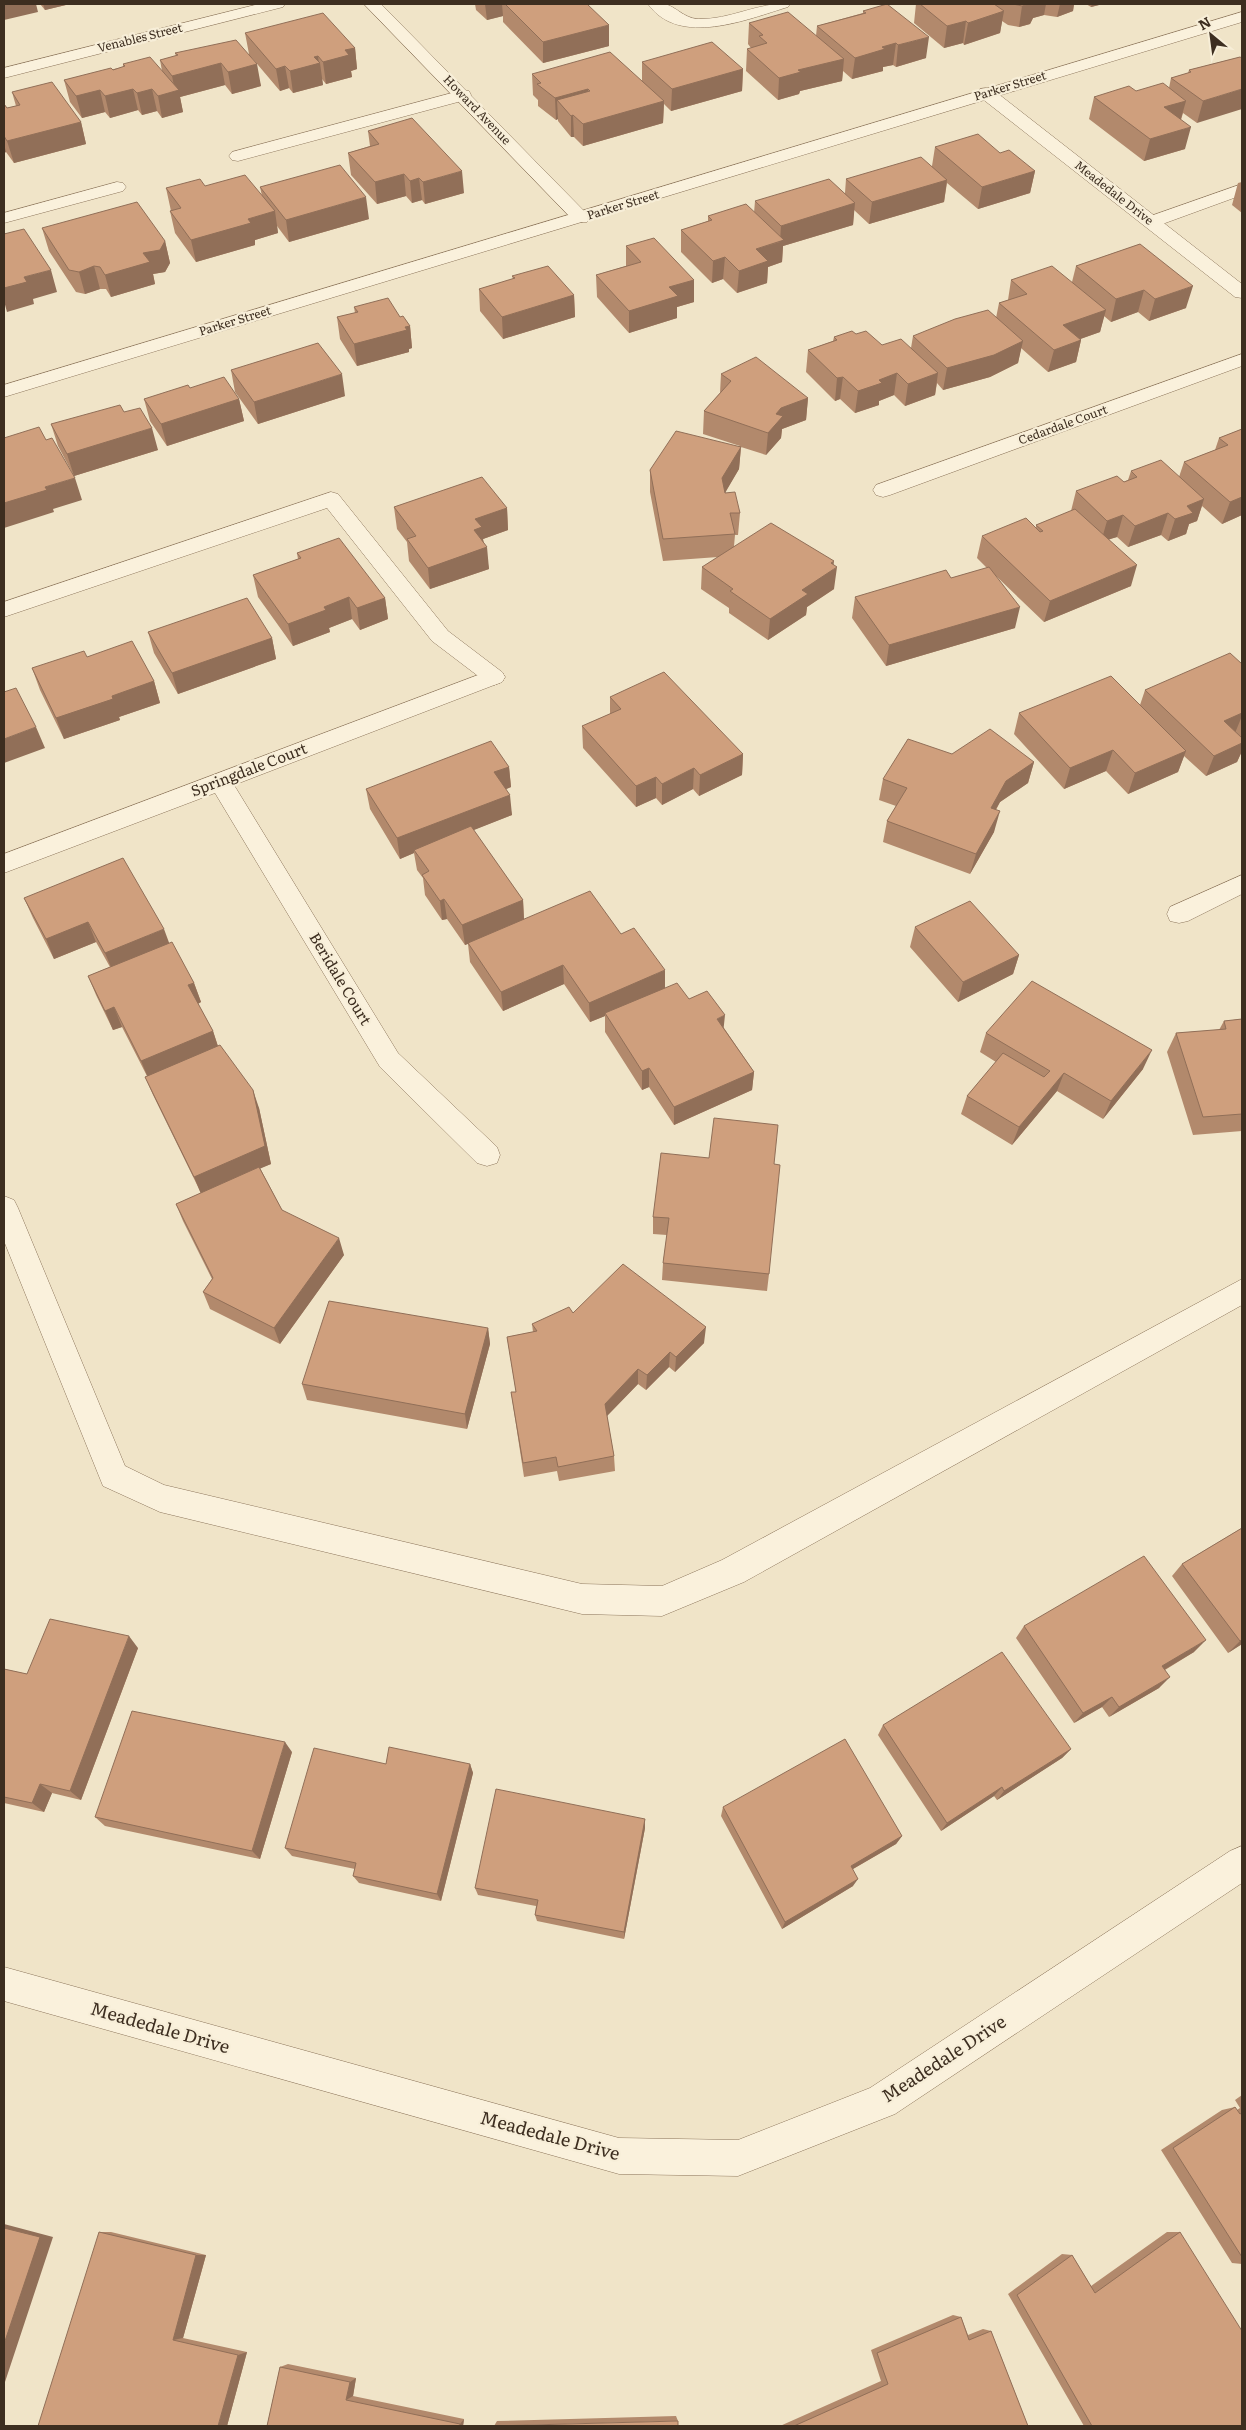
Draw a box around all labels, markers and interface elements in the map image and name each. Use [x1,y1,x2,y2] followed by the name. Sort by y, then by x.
[1186,10,1236,60] north arrow
[1194,11,1214,34] text: N
[95,18,184,56] street label: Venables Street
[971,65,1048,105] street label: Parker Street
[440,70,516,148] street label: Howard Avenue
[1071,156,1158,229] street label: Meadedale Drive
[584,184,661,224] street label: Parker Street
[196,300,273,340] street label: Parker Street
[1016,400,1110,449] street label: Cedardale Court
[187,736,310,801] street label: Springdale Court
[305,928,378,1029] street label: Beridale Court
[88,1994,233,2059] street label: Meadedale Drive
[876,2007,1011,2108] street label: Meadedale Drive
[478,2103,623,2166] street label: Meadedale Drive

